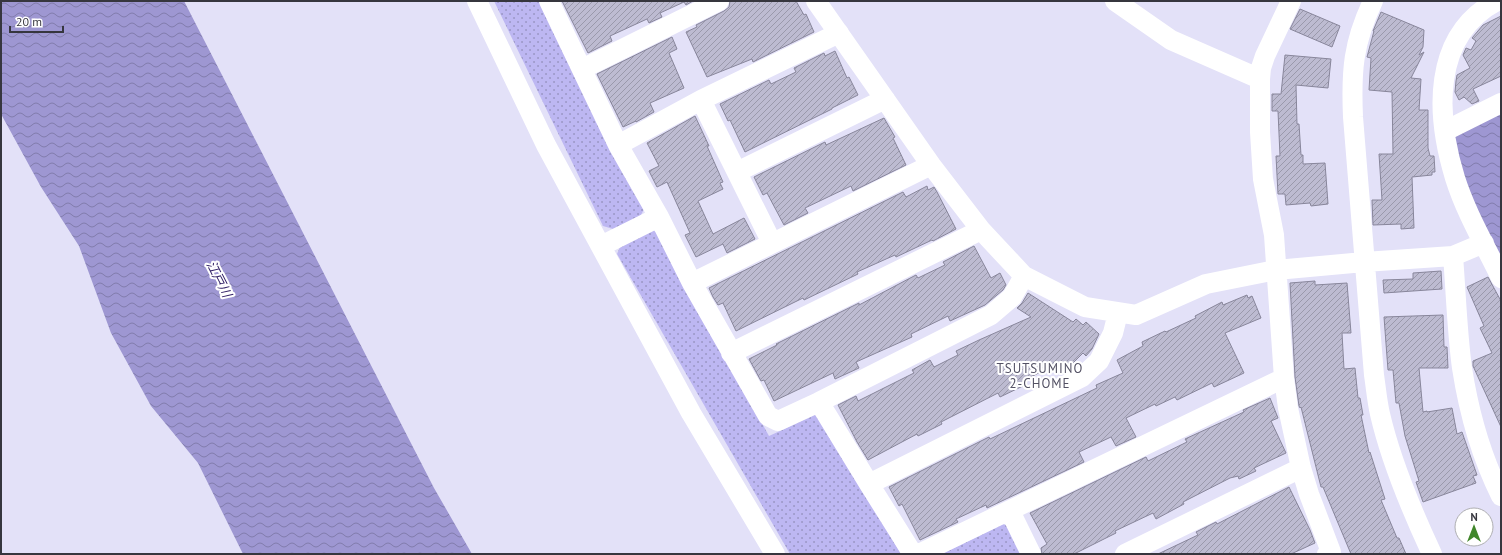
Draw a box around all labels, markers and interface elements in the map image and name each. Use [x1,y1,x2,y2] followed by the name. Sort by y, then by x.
[10,8,63,34] scale bar
[16,14,42,29] text: 20 m
[203,258,236,302] water label: 江戸川
[997,360,1083,392] district label: TSUTSUMINO 2-CHOME
[1454,507,1494,547] north arrow
[1470,510,1478,524] text: N

